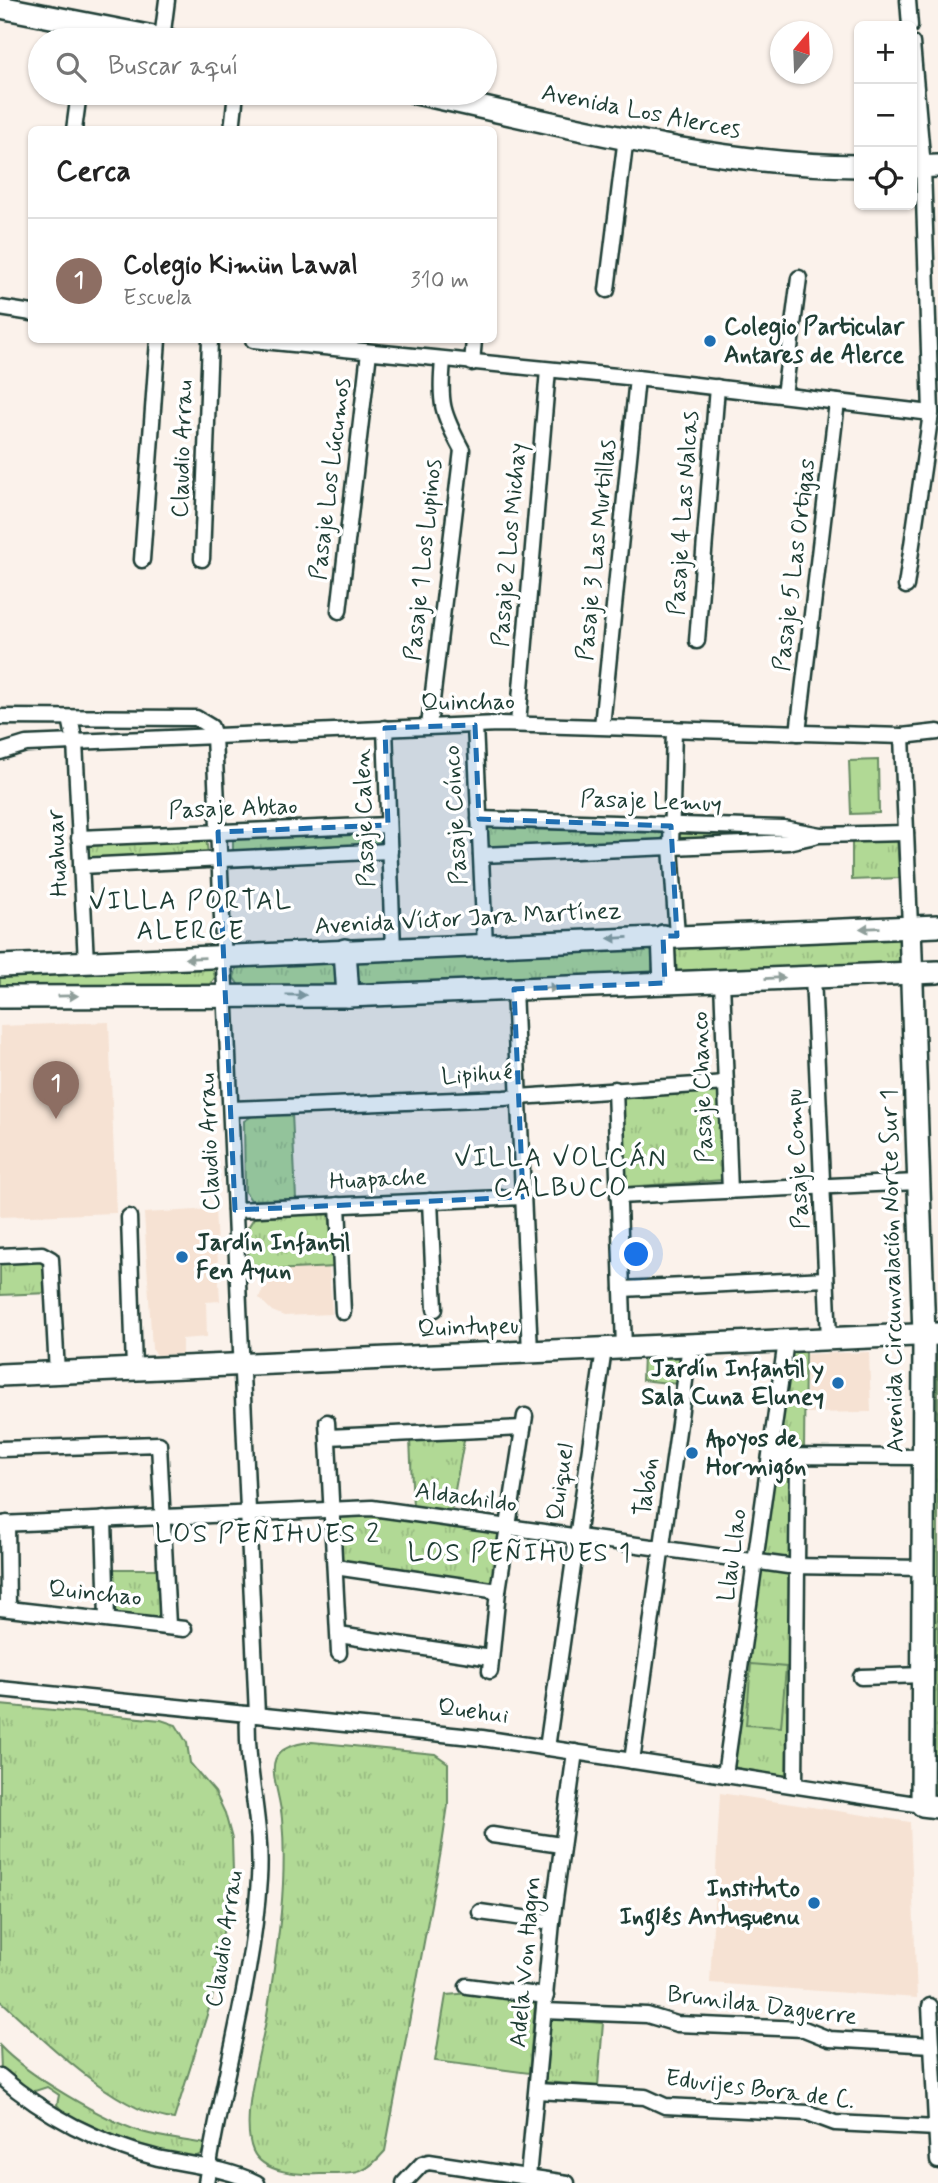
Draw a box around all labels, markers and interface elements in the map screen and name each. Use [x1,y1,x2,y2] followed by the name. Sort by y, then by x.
[770,21,833,84] north arrow
[854,21,917,210] map controls
[854,21,917,84] button: +
[28,28,497,105] search box
[52,48,90,86] icon: search
[108,50,239,84] text: Buscar aquí
[539,77,743,147] street label: Avenida Los Alerces
[854,84,917,147] button: −
[854,147,917,210] button: locate
[56,152,131,191] text: Cerca
[123,249,358,283] text: Colegio Kimün Lawal
[74,266,84,296] text: 1
[410,266,469,296] text: 310 m
[123,283,192,313] text: Escuela
[724,312,905,371] place label: Colegio Particular Antares de Alerce
[702,333,718,349] marker: Colegio Particular Antares de Alerce
[303,376,359,582] street label: Pasaje Los Lúcumos
[165,379,201,519] street label: Claudio Arrau
[661,410,707,616] street label: Pasaje 4 Las Nalcas
[570,438,624,662] street label: Pasaje 3 Las Murtillas
[486,442,534,648] street label: Pasaje 2 Los Michay
[767,457,823,673] street label: Pasaje 5 Las Ortigas
[398,458,450,662] street label: Pasaje 1 Los Lupinos
[421,687,515,719] street label: Quinchao
[437,744,475,886] street label: Pasaje Coínco
[347,748,383,888] street label: Pasaje Calen
[580,784,722,820] street label: Pasaje Lemuy
[168,791,298,827] street label: Pasaje Abtao
[40,807,76,898] street label: Huahuar
[89,885,293,949] district label: VILLA PORTAL ALERCE
[314,895,622,943] street label: Avenida Víctor Jara Martínez
[859,923,881,934] one-way arrow
[607,933,629,944] one-way arrow
[184,952,206,963] one-way arrow
[764,973,786,984] one-way arrow
[537,982,559,993] one-way arrow
[285,989,307,1001] one-way arrow
[57,990,79,1001] one-way arrow
[685,1011,721,1163] street label: Pasaje Chanco
[440,1057,514,1093] street label: Lipihué
[33,1061,79,1119] pin: 1
[192,1072,228,1212] street label: Claudio Arrau
[779,1088,817,1230] street label: Pasaje Compu
[874,1089,912,1453] street label: Avenida Circunvalación Norte Sur 1
[454,1141,668,1206] district label: VILLA VOLCÁN CALBUCO
[328,1162,428,1198] street label: Huapache
[196,1228,351,1287] place label: Jardín Infantil Fen Ayun
[619,1237,653,1271] your location
[174,1249,190,1265] marker: Jardín Infantil Fen Ayun
[417,1311,519,1345] street label: Quintupeu
[641,1354,824,1413] place label: Jardín Infantil y Sala Cuna Eluney
[830,1375,846,1391] marker: Jardín Infantil y Sala Cuna Eluney
[706,1424,806,1484] place label: Apoyos de Hormigón
[540,1441,582,1523] street label: Quiquel
[684,1445,700,1461] marker: Apoyos de Hormigón
[628,1455,666,1519] street label: Tabón
[413,1476,519,1520] street label: Aldachildo
[711,1507,755,1603] street label: Llau Llao
[155,1518,381,1552] district label: LOS PEÑIHUES 2
[408,1537,632,1571] district label: LOS PEÑIHUES 1
[47,1574,143,1614] street label: Quinchao
[436,1692,510,1732] street label: Quehui
[199,1868,251,2010] street label: Claudio Arrau
[619,1874,800,1936] place label: Instituto Inglés Antuquenu
[503,1875,551,2049] street label: Adela Von Hagrn
[806,1895,822,1911] marker: Instituto Inglés Antuquenu
[665,1979,859,2033] street label: Brunilda Daguerre
[664,2063,856,2117] street label: Eduvijes Bora de C.

